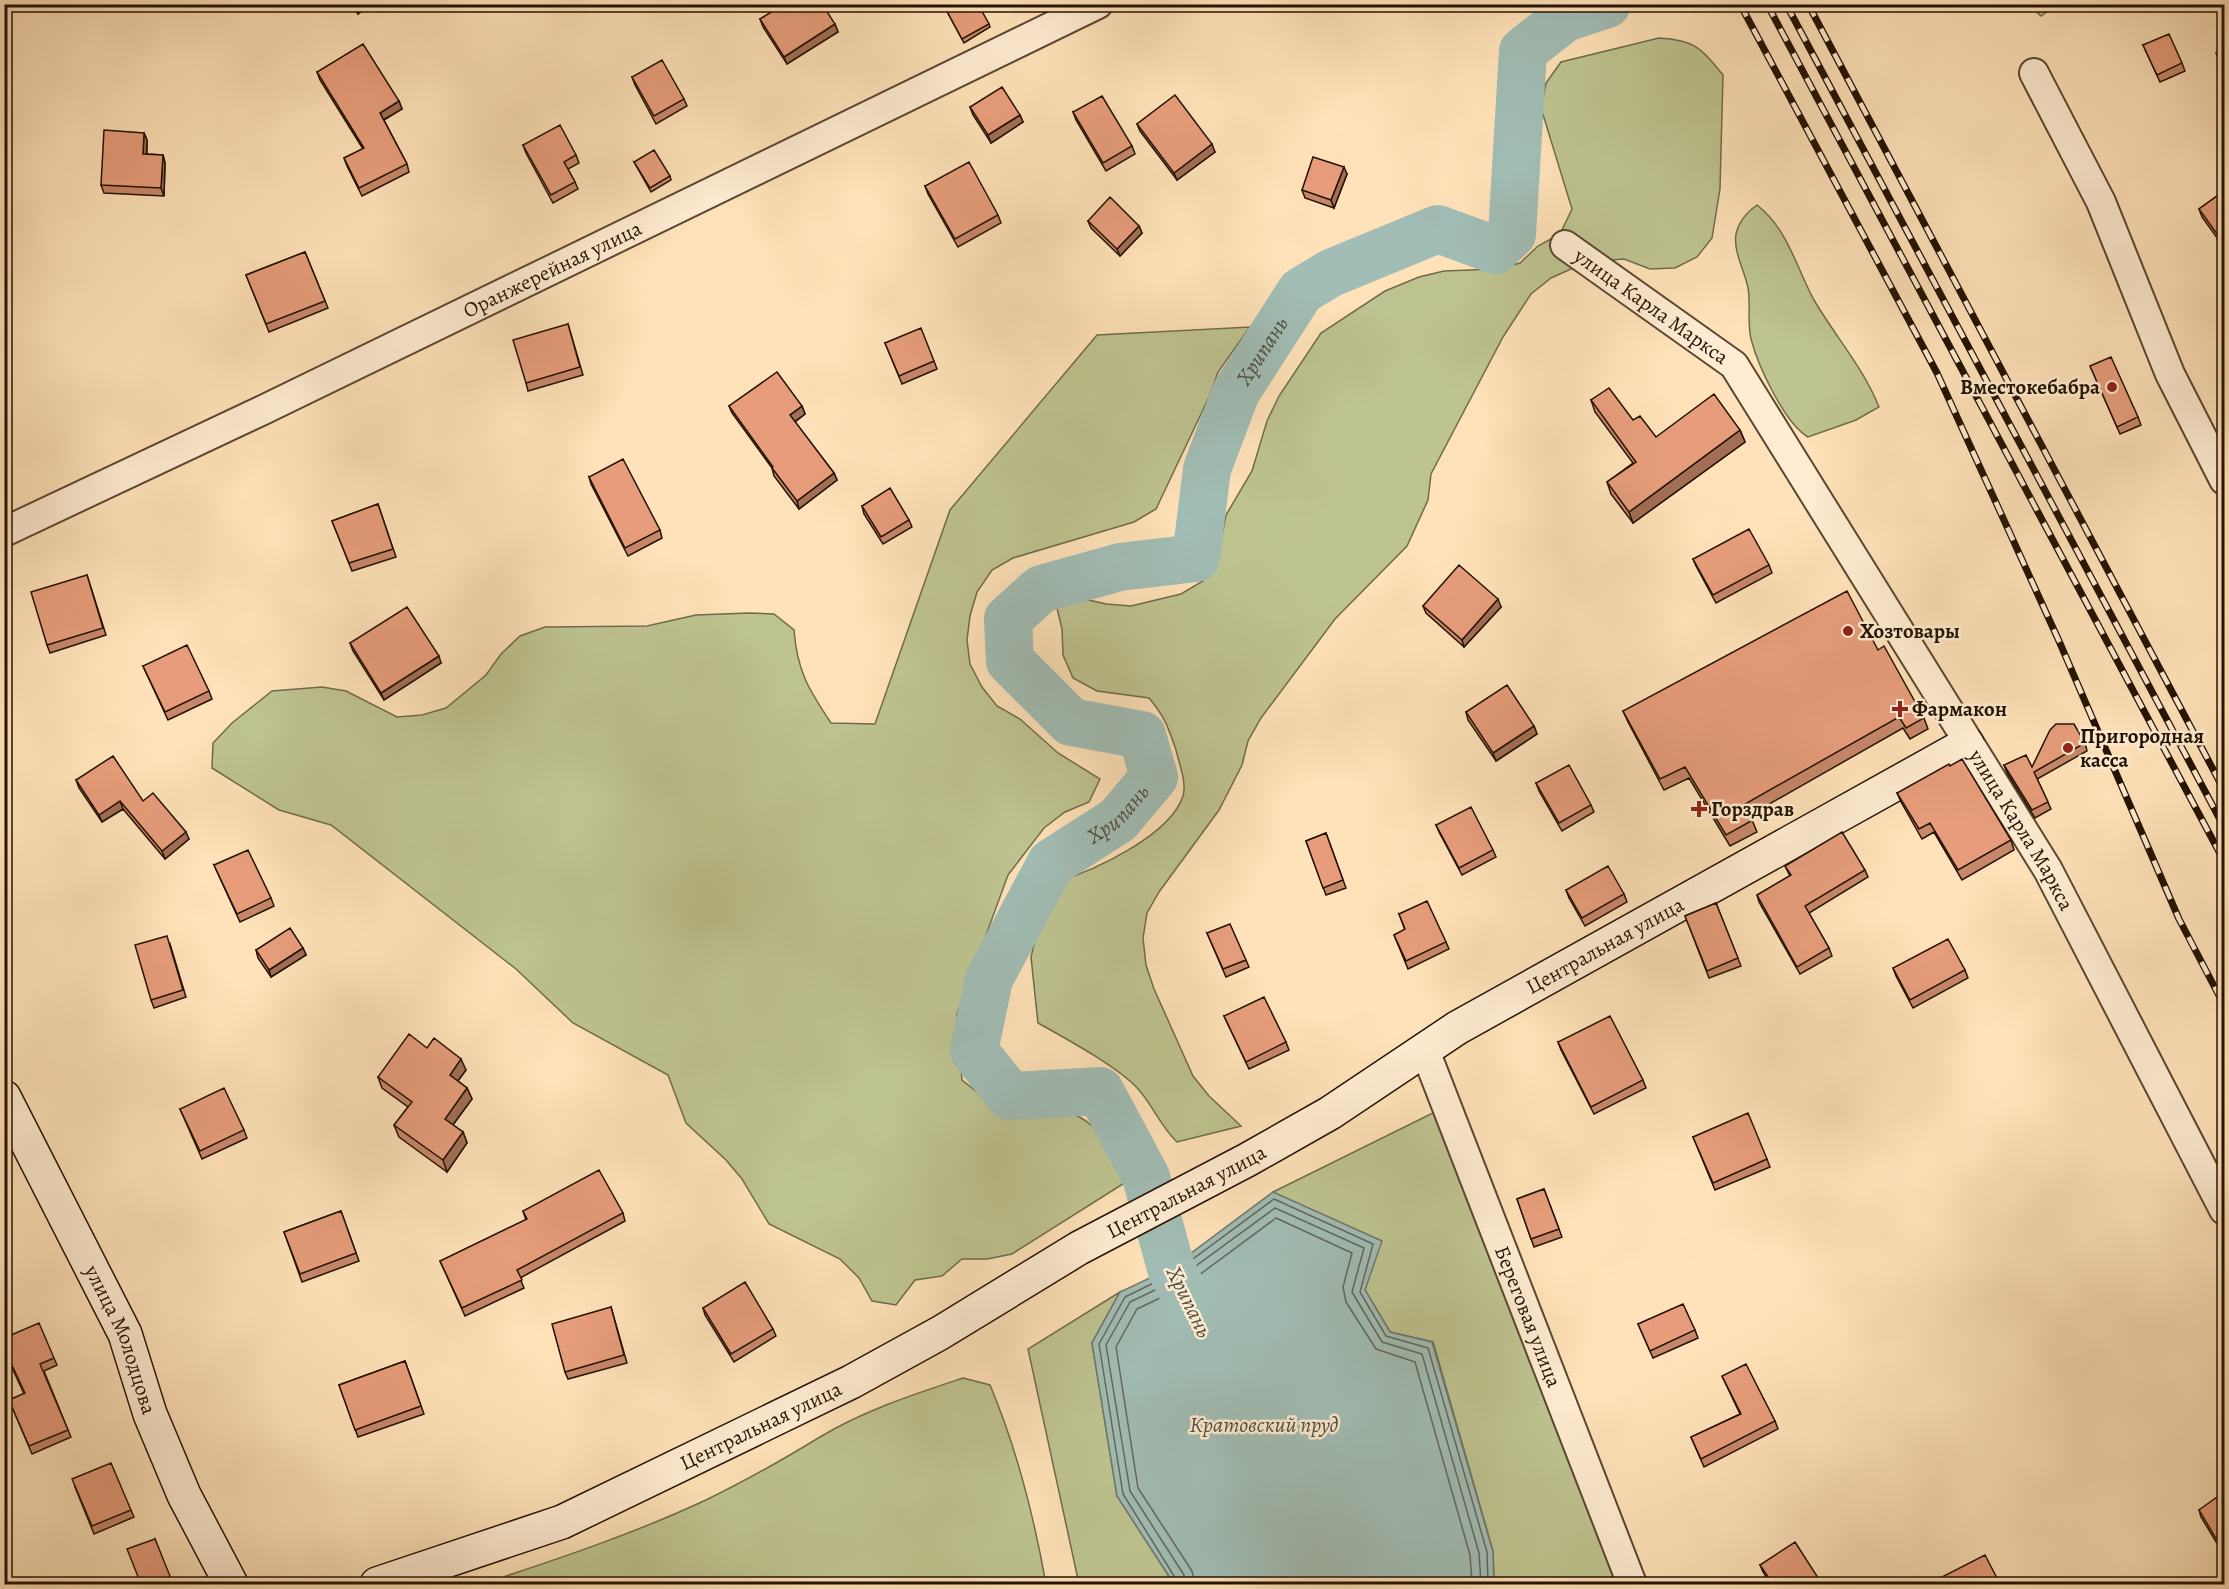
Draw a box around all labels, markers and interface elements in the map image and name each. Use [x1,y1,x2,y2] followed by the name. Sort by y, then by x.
[458,214,647,325] street label: Оранжерейная улица
[1568,241,1735,371] street label: улица Карла Маркса
[1228,311,1295,392] water label: Хрипань
[1960,373,2100,401] place label: Вместокебабра
[2105,380,2119,394] marker: Вместокебабра
[1860,617,1960,645] place label: Хозтовары
[1841,624,1855,638] marker: Хозтовары
[1912,695,2007,723] place label: Фармакон
[1893,702,1907,716] marker: Фармакон
[2080,722,2204,774] place label: Пригородная касса
[2061,741,2075,755] marker: Пригородная касса
[1962,743,2081,916] street label: улица Карла Маркса
[1080,778,1156,852] water label: Хрипань
[1711,795,1794,823] place label: Горздрав
[1692,802,1706,816] marker: Горздрав
[1521,890,1689,1001] street label: Центральная улица
[1102,1138,1271,1245] street label: Центральная улица
[1488,1242,1568,1392] street label: Береговая улица
[78,1259,163,1418] street label: улица Молодцова
[1158,1260,1219,1343] water label: Хрипань
[675,1375,847,1477] street label: Центральная улица
[1190,1410,1339,1440] water label: Кратовский пруд

